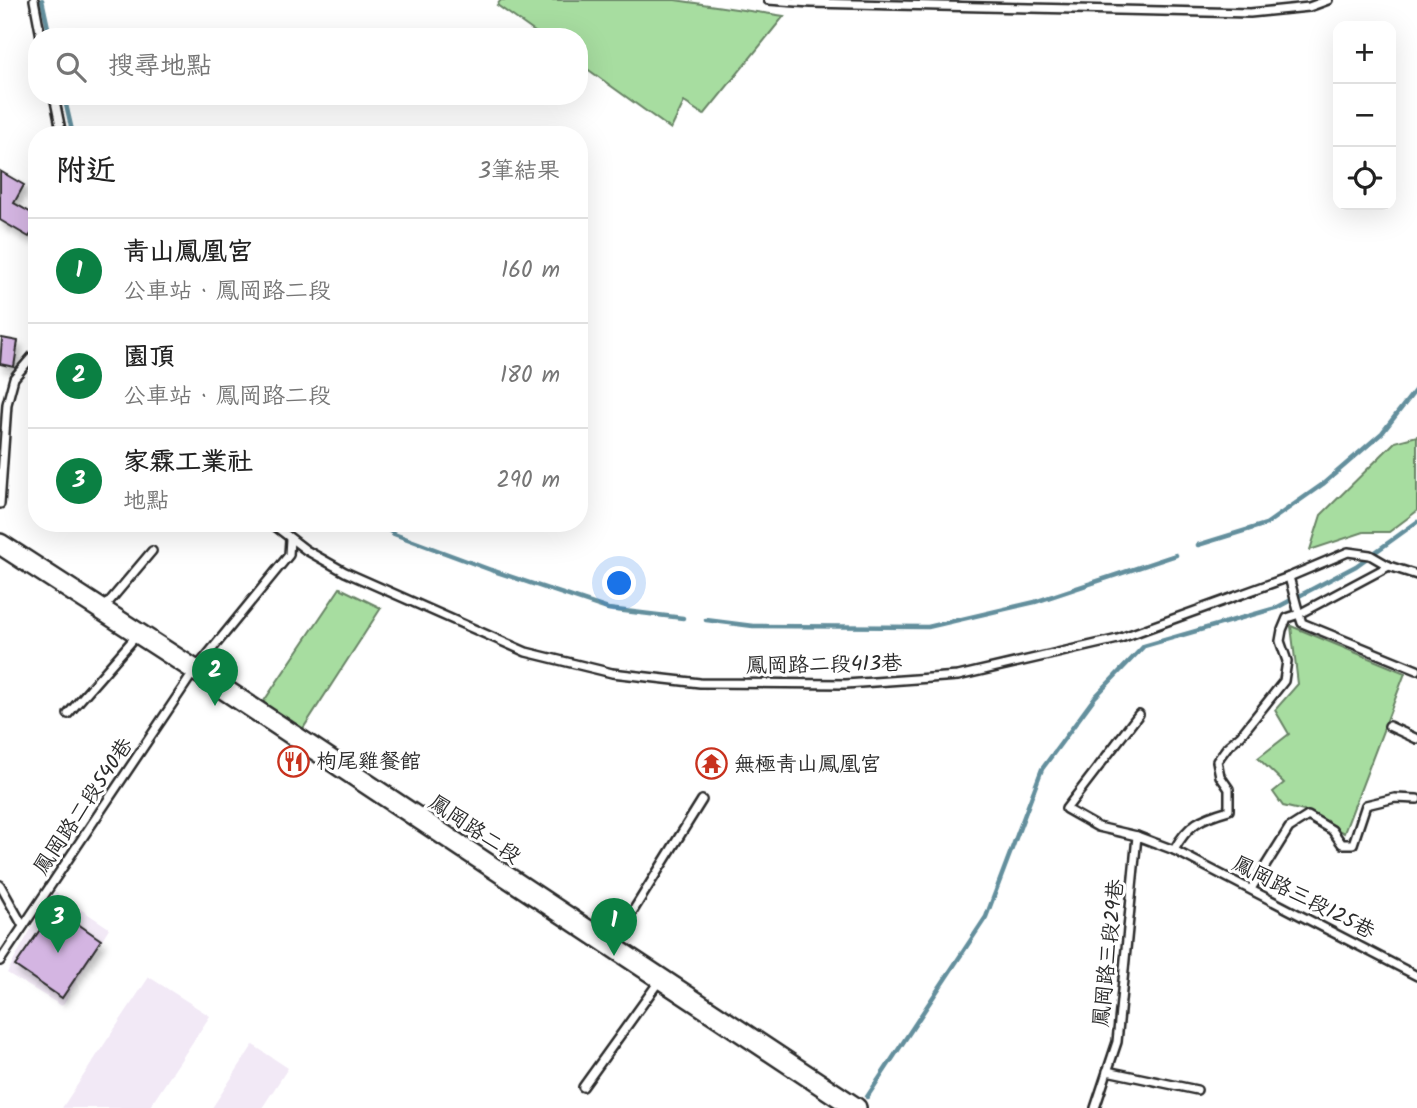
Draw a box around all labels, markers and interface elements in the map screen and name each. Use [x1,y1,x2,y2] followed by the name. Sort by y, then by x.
[1333,21,1396,210] map controls
[1333,21,1396,84] button: +
[28,28,588,105] search box
[108,46,212,88] text: 搜尋地點
[52,48,90,86] icon: search
[1333,84,1396,147] button: −
[1333,147,1396,210] button: locate
[56,148,116,196] text: 附近
[478,154,560,190] text: 3筆結果
[123,232,253,274] text: 青山鳳凰宮
[76,253,82,289] text: 1
[501,253,560,289] text: 160 m
[123,274,331,310] text: 公車站 · 鳳岡路二段
[123,337,175,379] text: 園頂
[72,358,86,394] text: 2
[500,358,560,394] text: 180 m
[123,379,331,415] text: 公車站 · 鳳岡路二段
[123,442,253,484] text: 家霖工業社
[73,463,85,499] text: 3
[496,463,560,499] text: 290 m
[123,484,169,520] text: 地點
[602,566,636,600] your location
[192,648,238,706] pin: 2
[746,648,902,683] street label: 鳳岡路二段413巷
[26,732,142,882] street label: 鳳岡路二段540巷
[276,744,310,778] restaurant icon: 枸尾雞餐館
[316,746,421,779] place label: 枸尾雞餐館
[694,747,728,781] temple icon: 無極青山鳳凰宮
[734,749,881,782] place label: 無極青山鳳凰宮
[421,787,527,873] street label: 鳳岡路二段
[1226,848,1380,948] street label: 鳳岡路三段125巷
[1085,878,1134,1029] street label: 鳳岡路三段29巷
[35,895,81,953] pin: 3
[591,898,637,956] pin: 1

